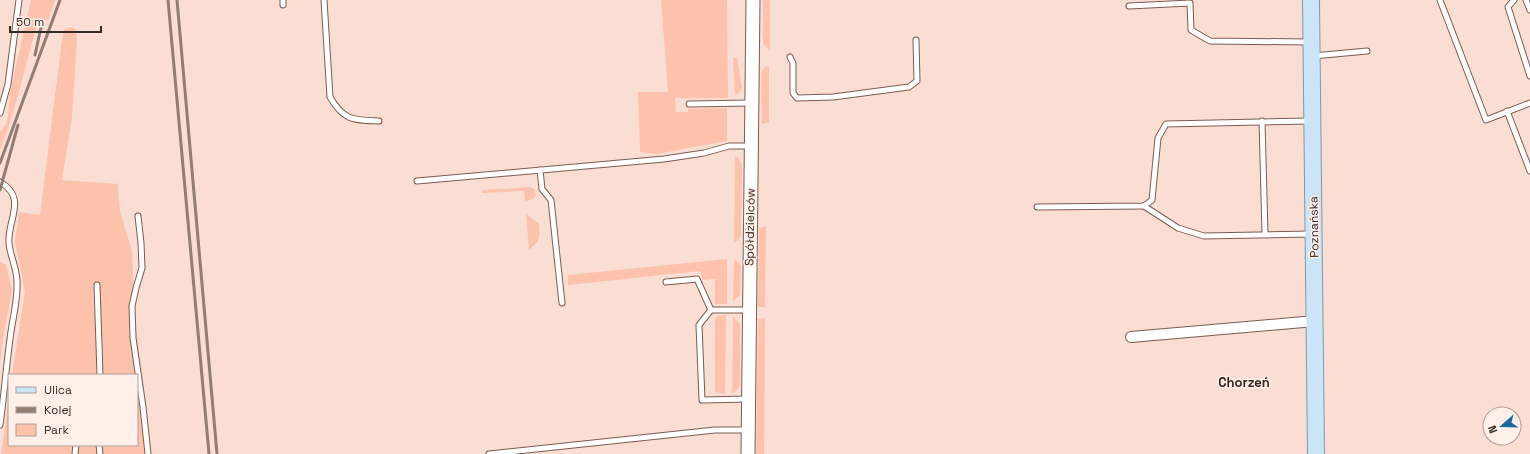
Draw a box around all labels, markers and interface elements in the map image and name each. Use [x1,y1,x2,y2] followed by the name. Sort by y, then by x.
[10,8,101,34] scale bar
[16,14,44,30] text: 50 m
[741,188,759,266] street label: Spółdzielców
[1305,196,1323,258] street label: Poznańska
[8,374,138,446] legend
[1218,374,1270,391] district label: Chorzeń
[44,382,72,398] text: Ulica
[44,402,72,418] text: Kolej
[1482,406,1522,446] north arrow
[44,422,69,438] text: Park
[1485,424,1500,435] text: N

